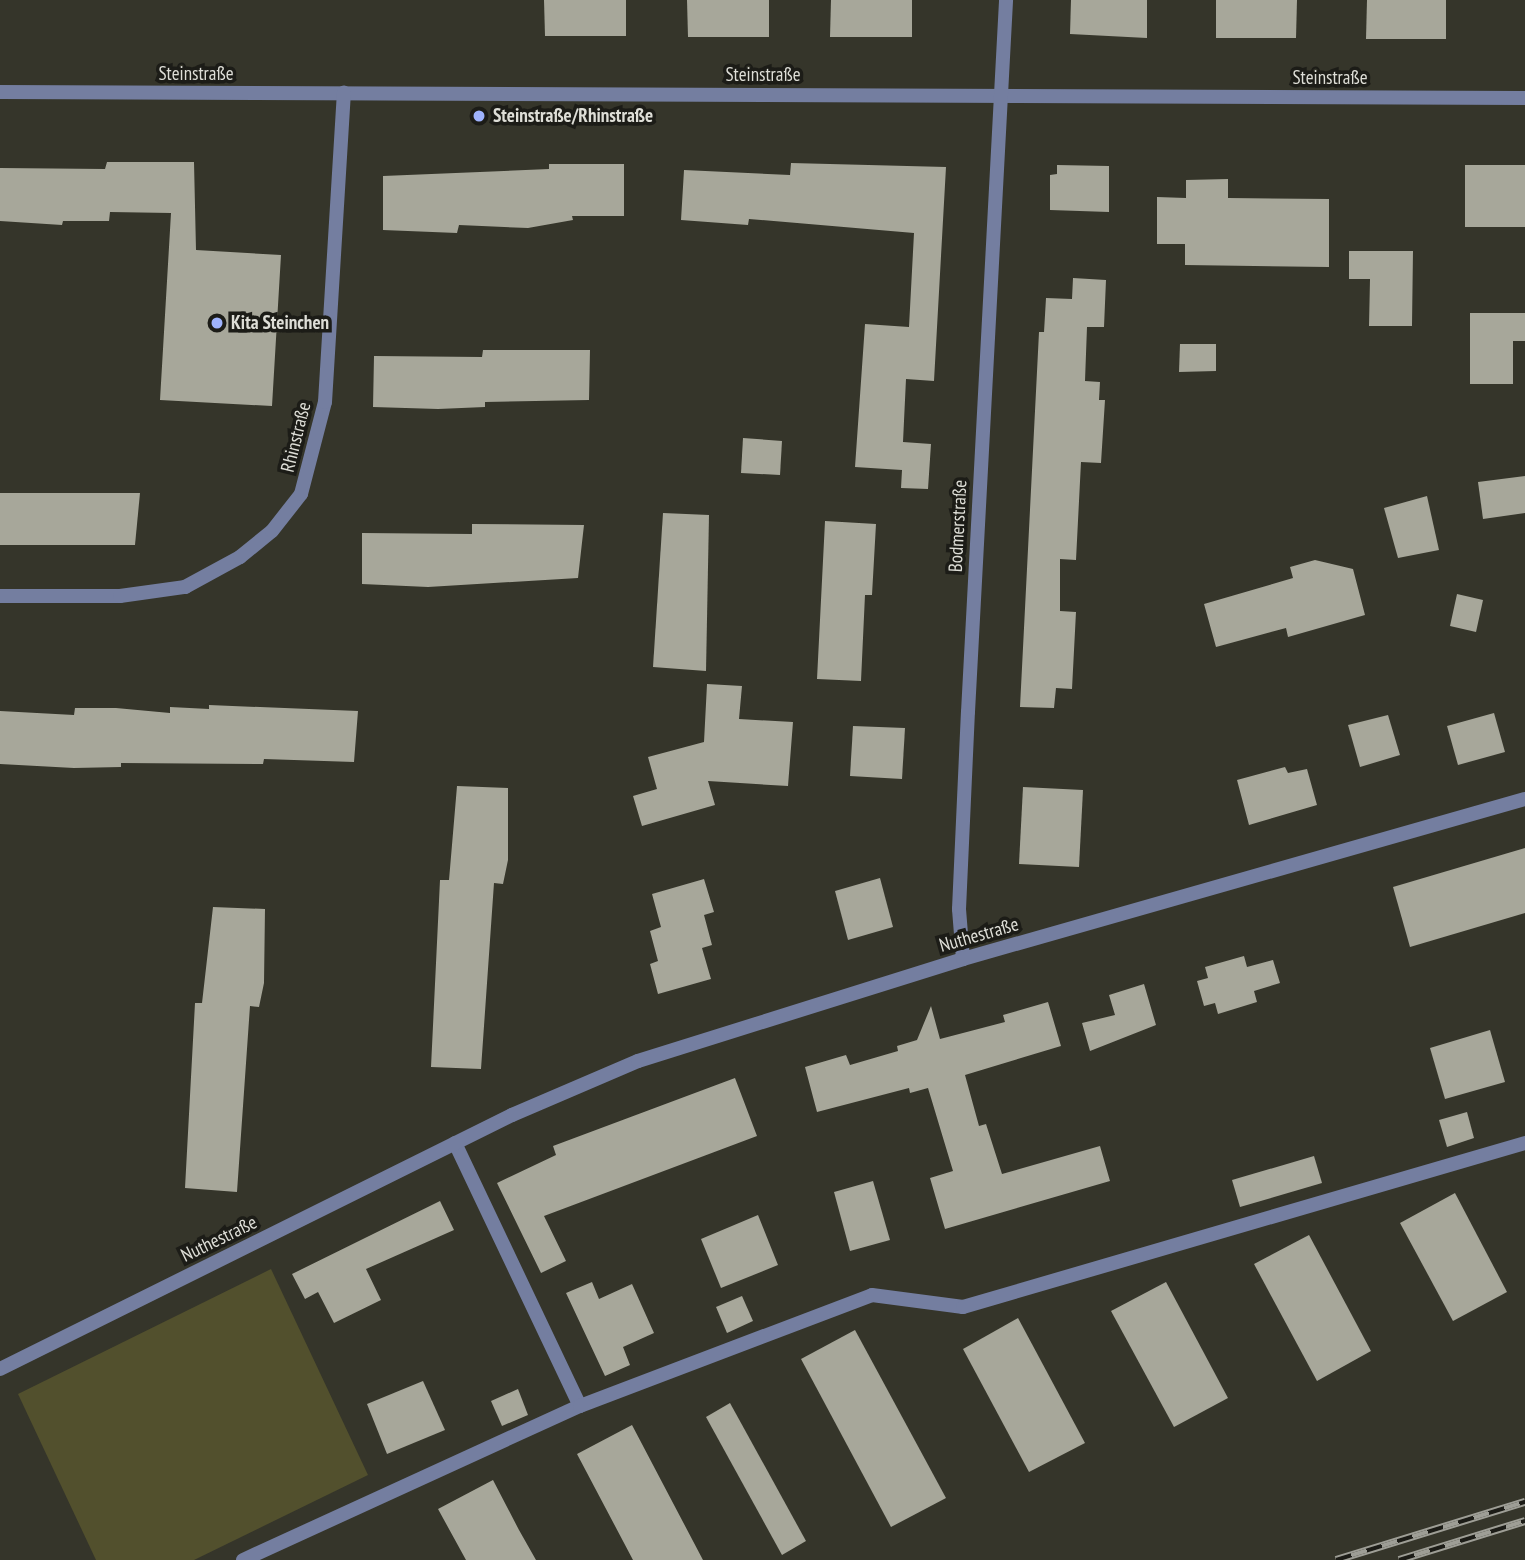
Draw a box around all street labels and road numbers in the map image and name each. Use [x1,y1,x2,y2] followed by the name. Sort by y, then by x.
[158,63,234,85] street label: Steinstraße
[725,64,801,86] street label: Steinstraße
[1292,67,1368,89] street label: Steinstraße
[276,400,316,474] street label: Rhinstraße
[944,479,972,573] street label: Bodmerstraße
[937,913,1021,957] street label: Nuthestraße
[177,1211,261,1267] street label: Nuthestraße

